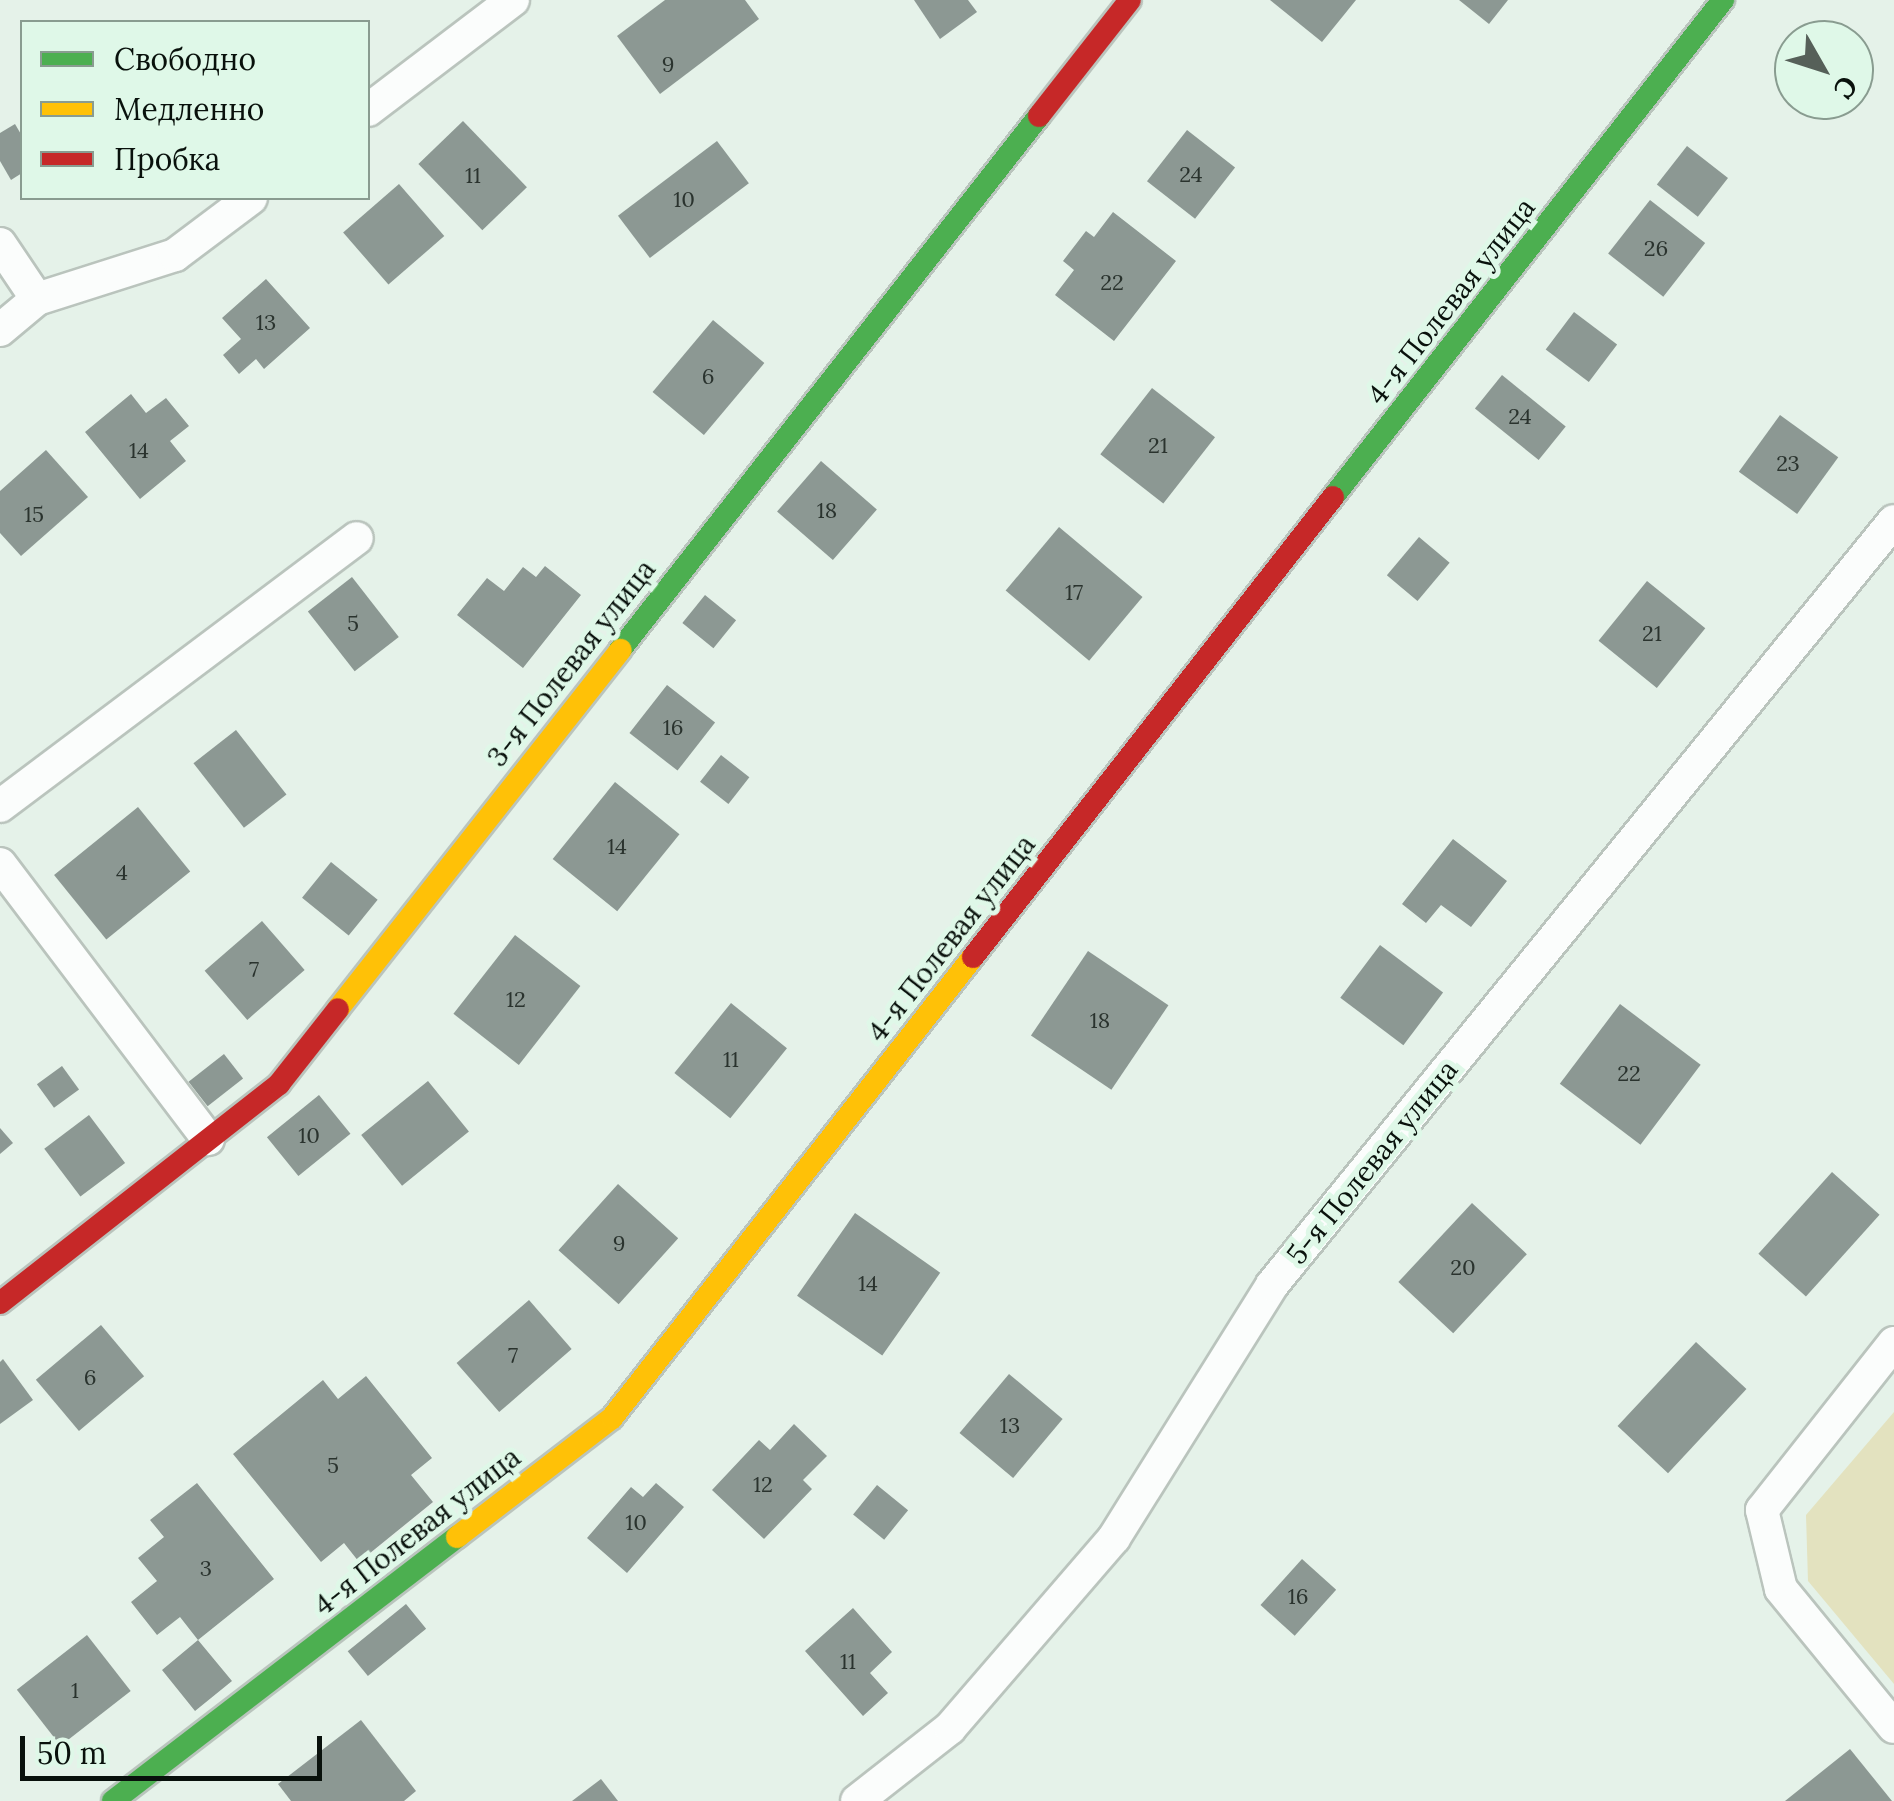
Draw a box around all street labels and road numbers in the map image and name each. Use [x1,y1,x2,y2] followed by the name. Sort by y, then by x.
[1360,191,1542,411] street label: 4-я Полевая улица
[480,553,662,773] street label: 3-я Полевая улица
[860,828,1042,1048] street label: 4-я Полевая улица
[1279,1053,1465,1271] street label: 5-я Полевая улица
[307,1440,527,1622] street label: 4-я Полевая улица

